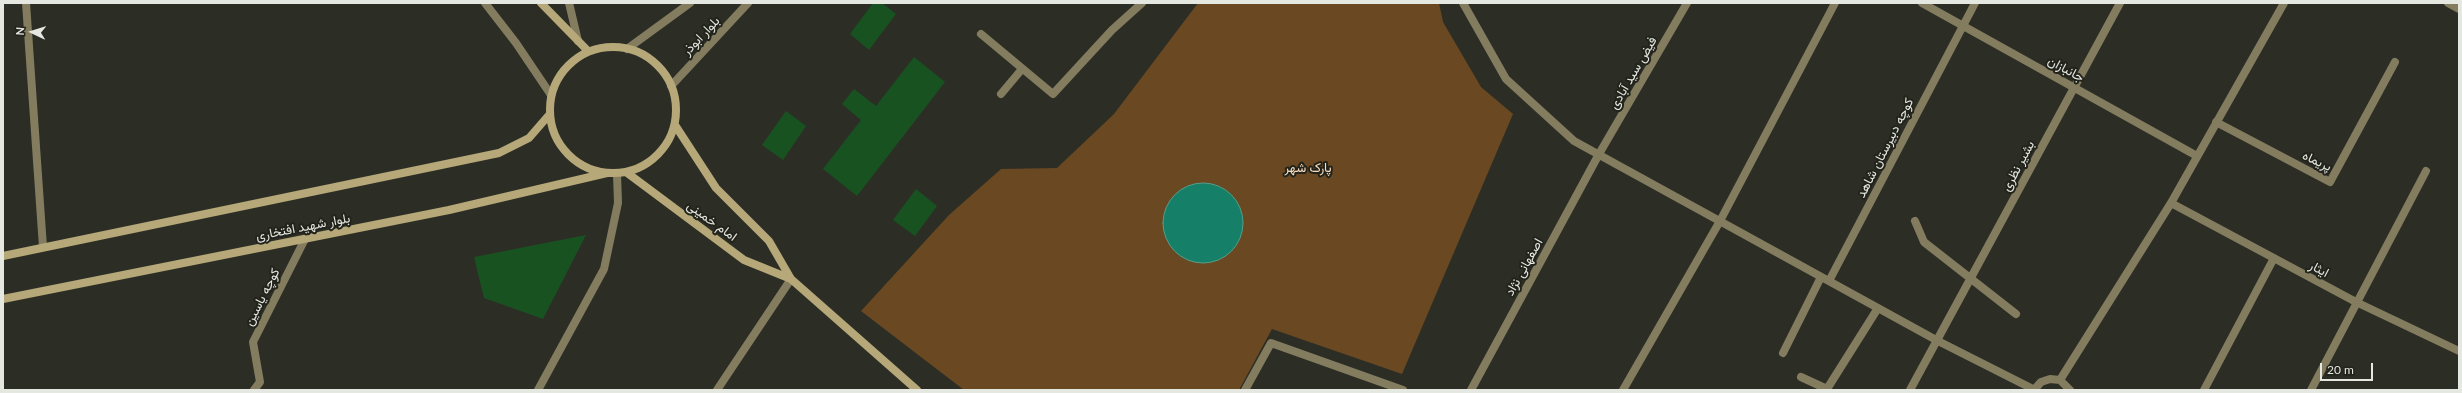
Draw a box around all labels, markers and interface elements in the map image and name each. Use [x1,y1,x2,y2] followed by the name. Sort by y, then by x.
[12,12,52,52] north arrow
[679,13,723,59] street label: بلوار ابوذر
[13,26,26,36] text: N
[1606,34,1660,112] street label: فیض سید آبادی
[2045,53,2087,85] street label: جانبازان
[1853,95,1917,201] street label: کوچه دبیرستان شاهد
[1998,138,2038,194] street label: بشیر نظری
[2300,147,2334,175] street label: پریماه
[1284,160,1332,176] park label: پارک شهر
[684,198,740,244] street label: امام خمینی
[255,210,351,244] street label: بلوار شهید افتخاری
[1502,236,1546,298] street label: اصفهانی نژاد
[2307,257,2331,281] street label: ایثار
[241,266,283,328] street label: کوچه یاسین
[2322,355,2375,381] scale bar
[2327,362,2354,377] text: 20 m

